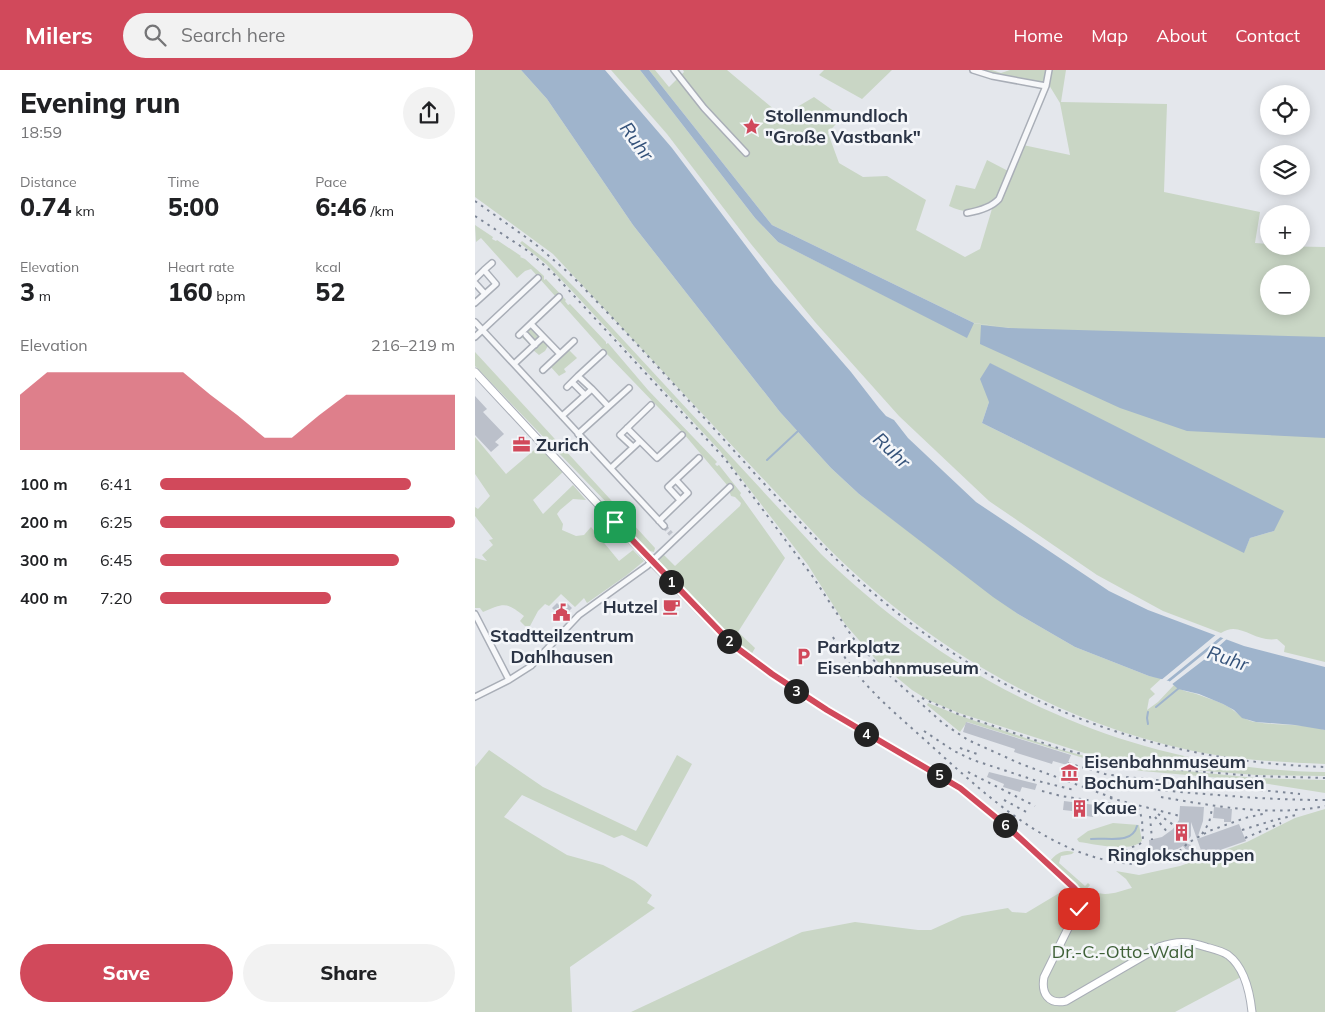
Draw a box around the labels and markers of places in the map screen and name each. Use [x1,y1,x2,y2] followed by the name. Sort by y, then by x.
[765,104,921,148] place label: Stollenmundloch "Große Vastbank"
[741,116,761,136] place icon: Stollenmundloch "Große Vastbank"
[536,433,589,456] place label: Zurich
[512,435,532,455] office icon: Zurich
[594,501,636,543] pin
[659,570,683,594] pin: 1
[603,595,658,618] place label: Hutzel
[662,597,682,617] cafe icon: Hutzel
[552,603,572,623] public building icon: Stadtteilzentrum Dahlhausen
[490,624,634,668] place label: Stadtteilzentrum Dahlhausen
[717,628,741,654] pin: 2
[817,635,979,679] place label: Parkplatz Eisenbahnmuseum
[793,647,813,667] parking icon: Parkplatz Eisenbahnmuseum
[783,678,809,704] pin: 3
[853,722,879,746] pin: 4
[1084,750,1265,794] place label: Eisenbahnmuseum Bochum-Dahlhausen
[927,762,951,788] pin: 5
[1060,762,1080,782] museum icon: Eisenbahnmuseum Bochum-Dahlhausen
[1093,796,1137,819] place label: Kaue
[1069,798,1089,818] building icon: Kaue
[993,812,1017,838] pin: 6
[1171,822,1191,842] building icon: Ringlokschuppen
[1107,843,1255,866] place label: Ringlokschuppen
[1058,888,1100,930] pin

